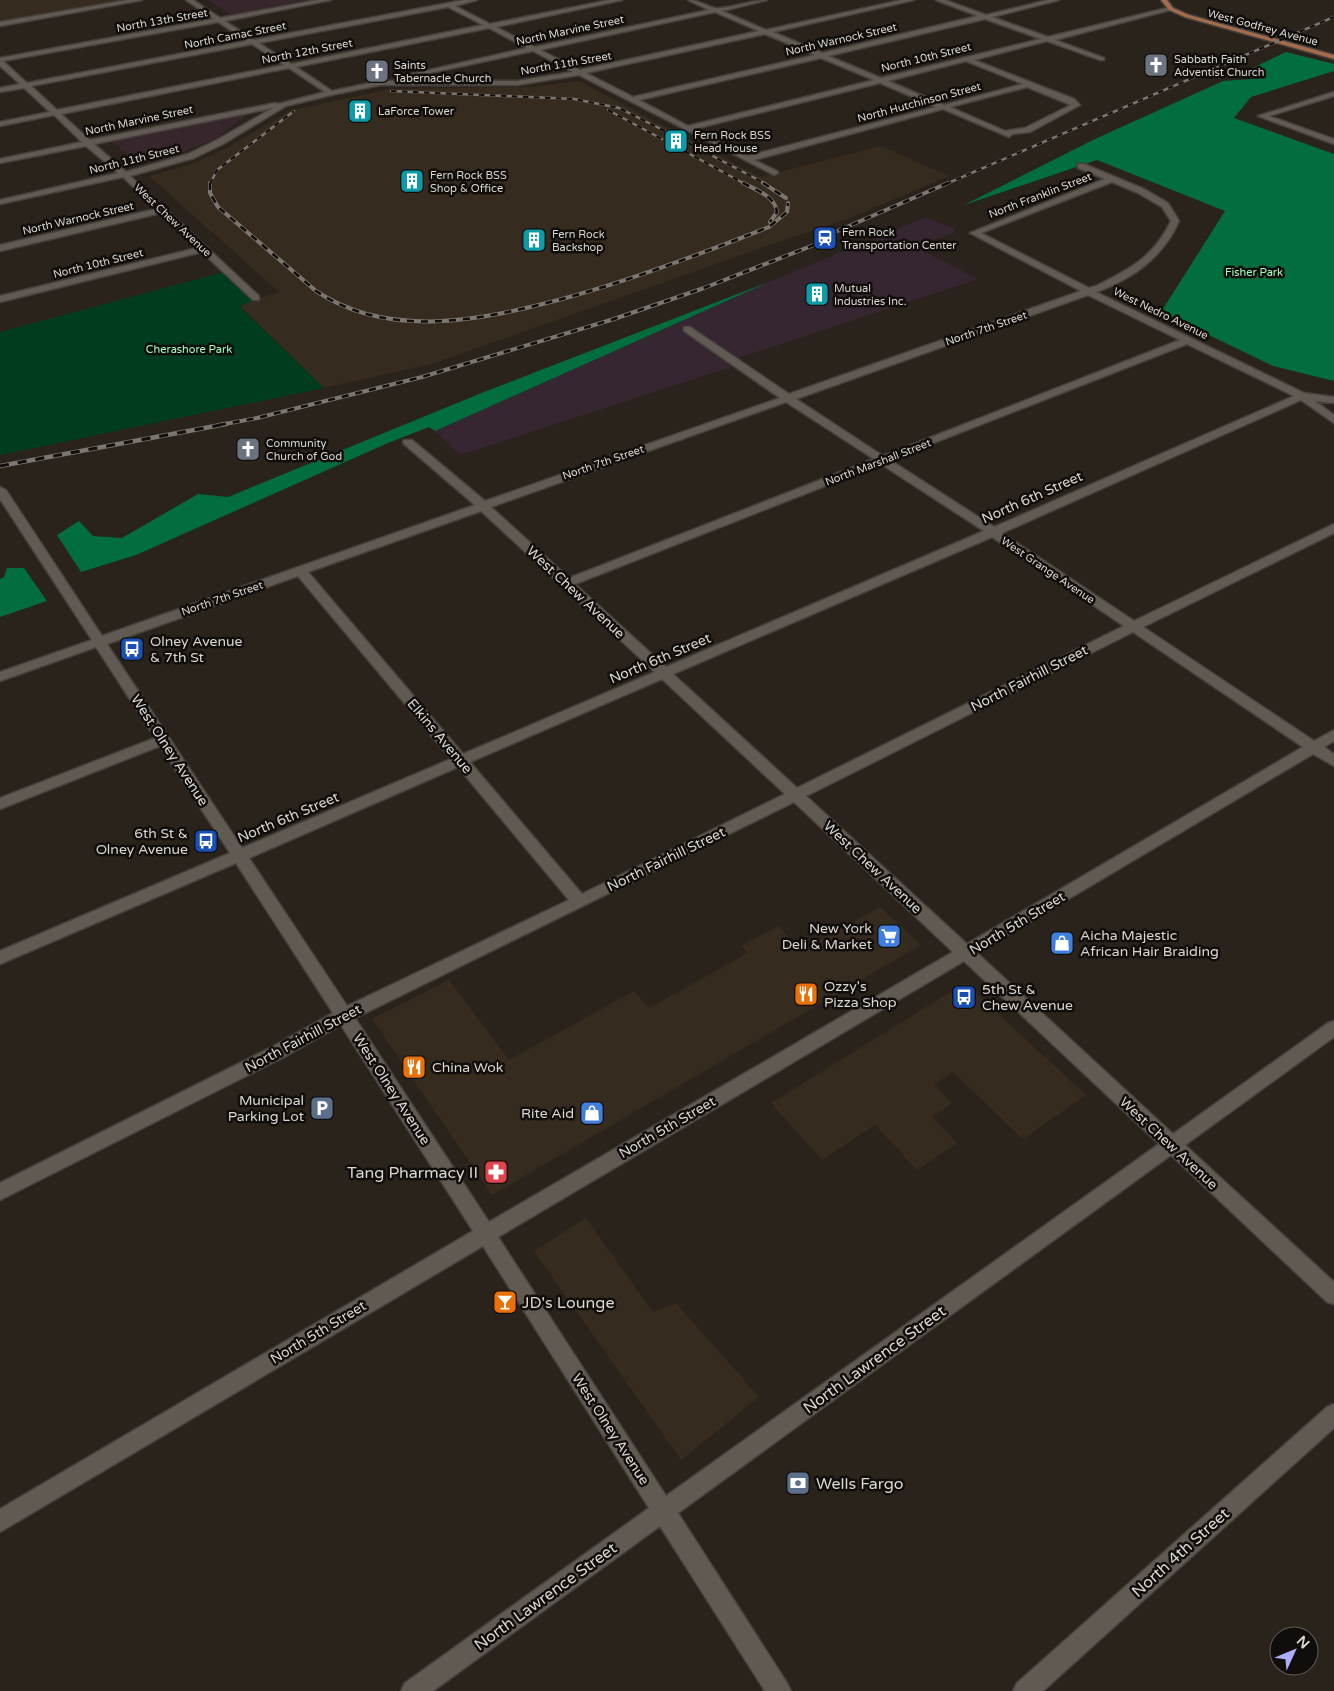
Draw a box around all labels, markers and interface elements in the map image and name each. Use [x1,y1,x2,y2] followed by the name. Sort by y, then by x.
[115,6,209,35] street label: North 13th Street
[1206,6,1319,48] street label: West Godfrey Avenue
[515,13,625,48] street label: North Marvine Street
[183,19,287,52] street label: North Camac Street
[784,20,898,59] street label: North Warnock Street
[261,36,354,67] street label: North 12th Street
[880,40,973,75] street label: North 10th Street
[519,49,613,78] street label: North 11th Street
[1143,52,1169,78] church icon: Sabbath Faith Adventist Church
[1174,53,1264,79] place label: Sabbath Faith Adventist Church
[364,58,390,84] church icon: Saints Tabernacle Church
[394,59,492,85] place label: Saints Tabernacle Church
[856,80,982,125] street label: North Hutchinson Street
[347,98,373,124] building icon: LaForce Tower
[84,103,194,138] street label: North Marvine Street
[378,105,455,118] place label: LaForce Tower
[663,128,689,154] building icon: Fern Rock BSS Head House
[694,129,771,155] place label: Fern Rock BSS Head House
[88,142,181,177] street label: North 11th Street
[399,168,425,194] building icon: Fern Rock BSS Shop & Office
[430,169,507,195] place label: Fern Rock BSS Shop & Office
[987,170,1094,221] street label: North Franklin Street
[131,181,214,259] street label: West Chew Avenue
[21,199,135,238] street label: North Warnock Street
[812,225,838,251] station icon: Fern Rock Transportation Center
[842,226,957,252] place label: Fern Rock Transportation Center
[521,227,547,253] building icon: Fern Rock Backshop
[552,228,605,254] place label: Fern Rock Backshop
[52,246,145,281] street label: North 10th Street
[1225,266,1283,279] park label: Fisher Park
[804,281,830,307] building icon: Mutual Industries Inc.
[834,282,907,308] place label: Mutual Industries Inc.
[1111,285,1210,342] street label: West Nedro Avenue
[944,308,1029,349] street label: North 7th Street
[146,343,232,356] park label: Cherashore Park
[235,436,261,462] church icon: Community Church of God
[823,436,933,489] street label: North Marshall Street
[266,437,342,463] place label: Community Church of God
[561,442,646,483] street label: North 7th Street
[979,467,1086,527] street label: North 6th Street
[999,534,1097,607] street label: West Grange Avenue
[523,542,628,642] street label: West Chew Avenue
[180,578,265,619] street label: North 7th Street
[607,629,714,688] street label: North 6th Street
[150,633,242,666] place label: Olney Avenue & 7th St
[119,636,145,662] bus stop icon: Olney Avenue & 7th St
[968,641,1091,715] street label: North Fairhill Street
[127,691,212,809] street label: West Olney Avenue
[403,695,476,777] street label: Elkins Avenue
[235,788,342,847] street label: North 6th Street
[820,817,925,917] street label: West Chew Avenue
[604,823,729,895] street label: North Fairhill Street
[96,825,188,858] place label: 6th St & Olney Avenue
[193,828,219,854] bus stop icon: 6th St & Olney Avenue
[966,888,1069,959] street label: North 5th Street
[782,920,873,953] place label: New York Deli & Market
[876,923,902,949] supermarket icon: New York Deli & Market
[1080,927,1219,960] place label: Aicha Majestic African Hair Braiding
[1049,930,1075,956] shop icon: Aicha Majestic African Hair Braiding
[824,978,897,1011] place label: Ozzy's Pizza Shop
[793,981,819,1007] restaurant icon: Ozzy's Pizza Shop
[982,981,1073,1014] place label: 5th St & Chew Avenue
[951,984,977,1010] bus stop icon: 5th St & Chew Avenue
[242,1000,365,1076] street label: North Fairhill Street
[349,1030,434,1148] street label: West Olney Avenue
[401,1054,427,1080] restaurant icon: China Wok
[432,1059,504,1076] place label: China Wok
[228,1092,305,1125] place label: Municipal Parking Lot
[616,1093,719,1162] street label: North 5th Street
[1116,1093,1221,1193] street label: West Chew Avenue
[309,1095,335,1121] parking icon: Municipal Parking Lot
[579,1100,605,1126] shop icon: Rite Aid
[521,1105,574,1122] place label: Rite Aid
[483,1159,509,1185] pharmacy icon: Tang Pharmacy II
[347,1163,478,1183] place label: Tang Pharmacy II
[492,1289,518,1315] bar icon: JD's Lounge
[522,1293,614,1313] place label: JD's Lounge
[267,1297,370,1368] street label: North 5th Street
[799,1301,950,1418] street label: North Lawrence Street
[568,1370,653,1488] street label: West Olney Avenue
[785,1470,811,1496] bank icon: Wells Fargo
[816,1474,904,1494] place label: Wells Fargo
[1128,1504,1234,1602] street label: North 4th Street
[470,1538,621,1655] street label: North Lawrence Street
[1269,1626,1319,1676] north arrow
[1293,1632,1313,1652] text: N

